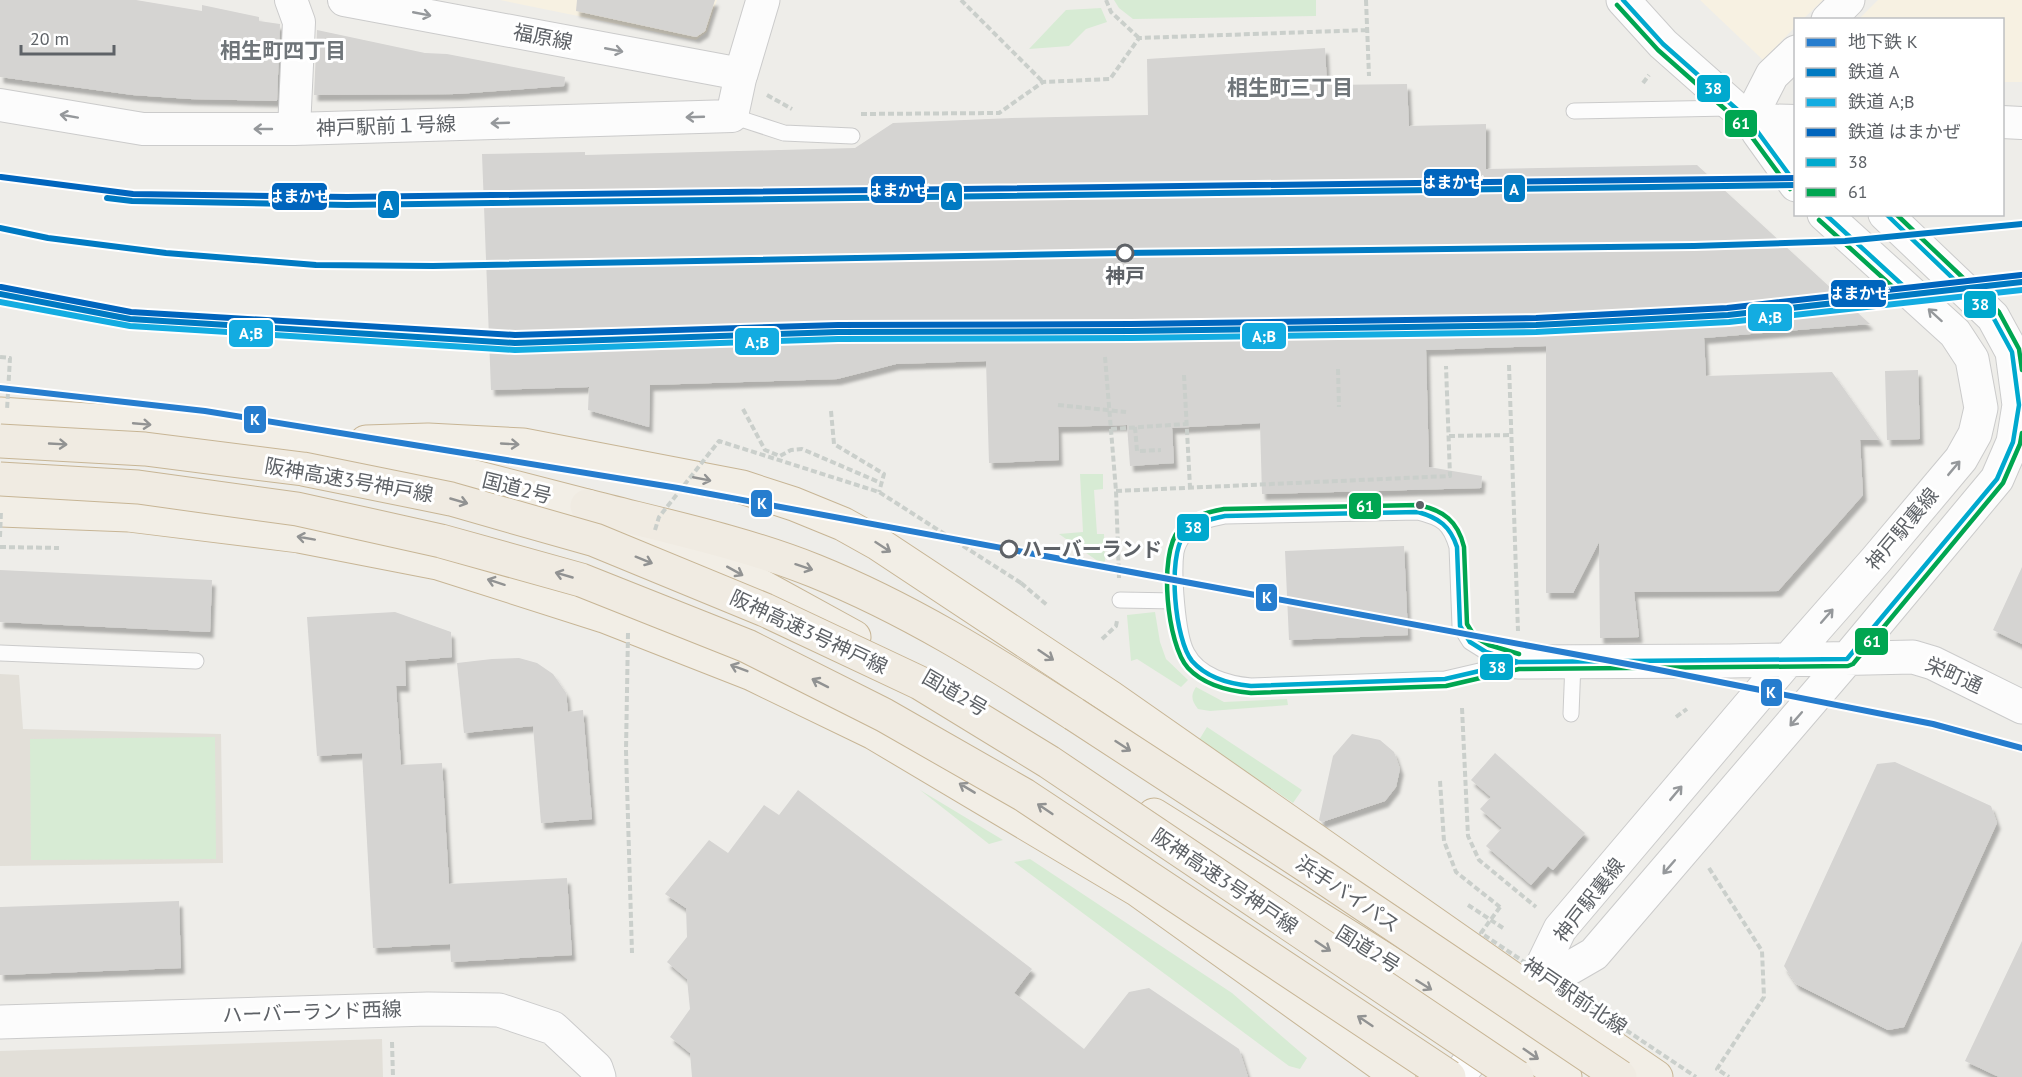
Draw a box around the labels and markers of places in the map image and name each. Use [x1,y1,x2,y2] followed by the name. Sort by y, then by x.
[1116,244,1134,262] marker: 神戸
[1105,263,1145,289] place label: 神戸
[1414,499,1426,511] unlabelled marker
[1022,536,1162,562] place label: ハーバーランド
[1000,540,1018,558] marker: ハーバーランド

